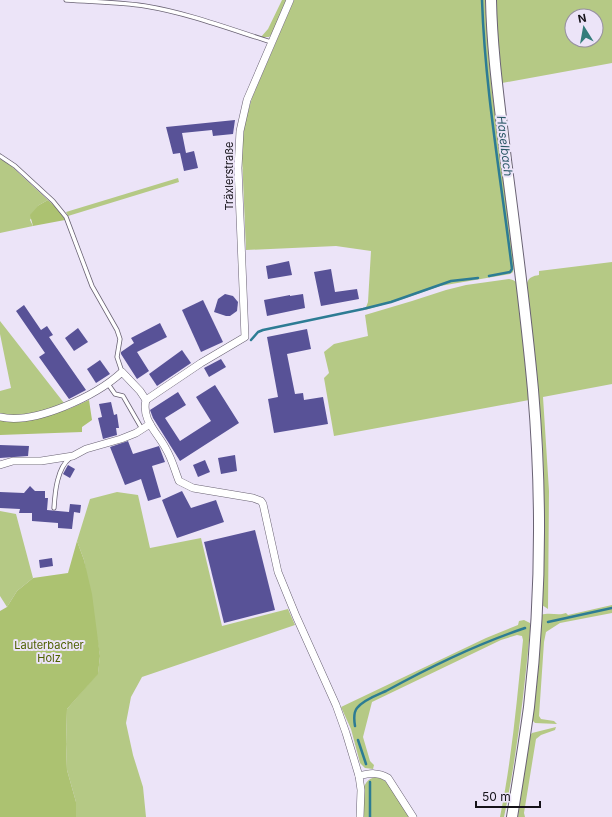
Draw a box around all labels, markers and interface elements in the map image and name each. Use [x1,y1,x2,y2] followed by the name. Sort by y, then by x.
[564,8,604,48] north arrow
[577,11,588,26] text: N
[494,115,516,177] water label: Haselbach
[222,142,236,210] street label: Träxlerstraße
[14,638,84,665] park label: Lauterbacher Holz
[476,783,540,809] scale bar
[482,789,511,804] text: 50 m

